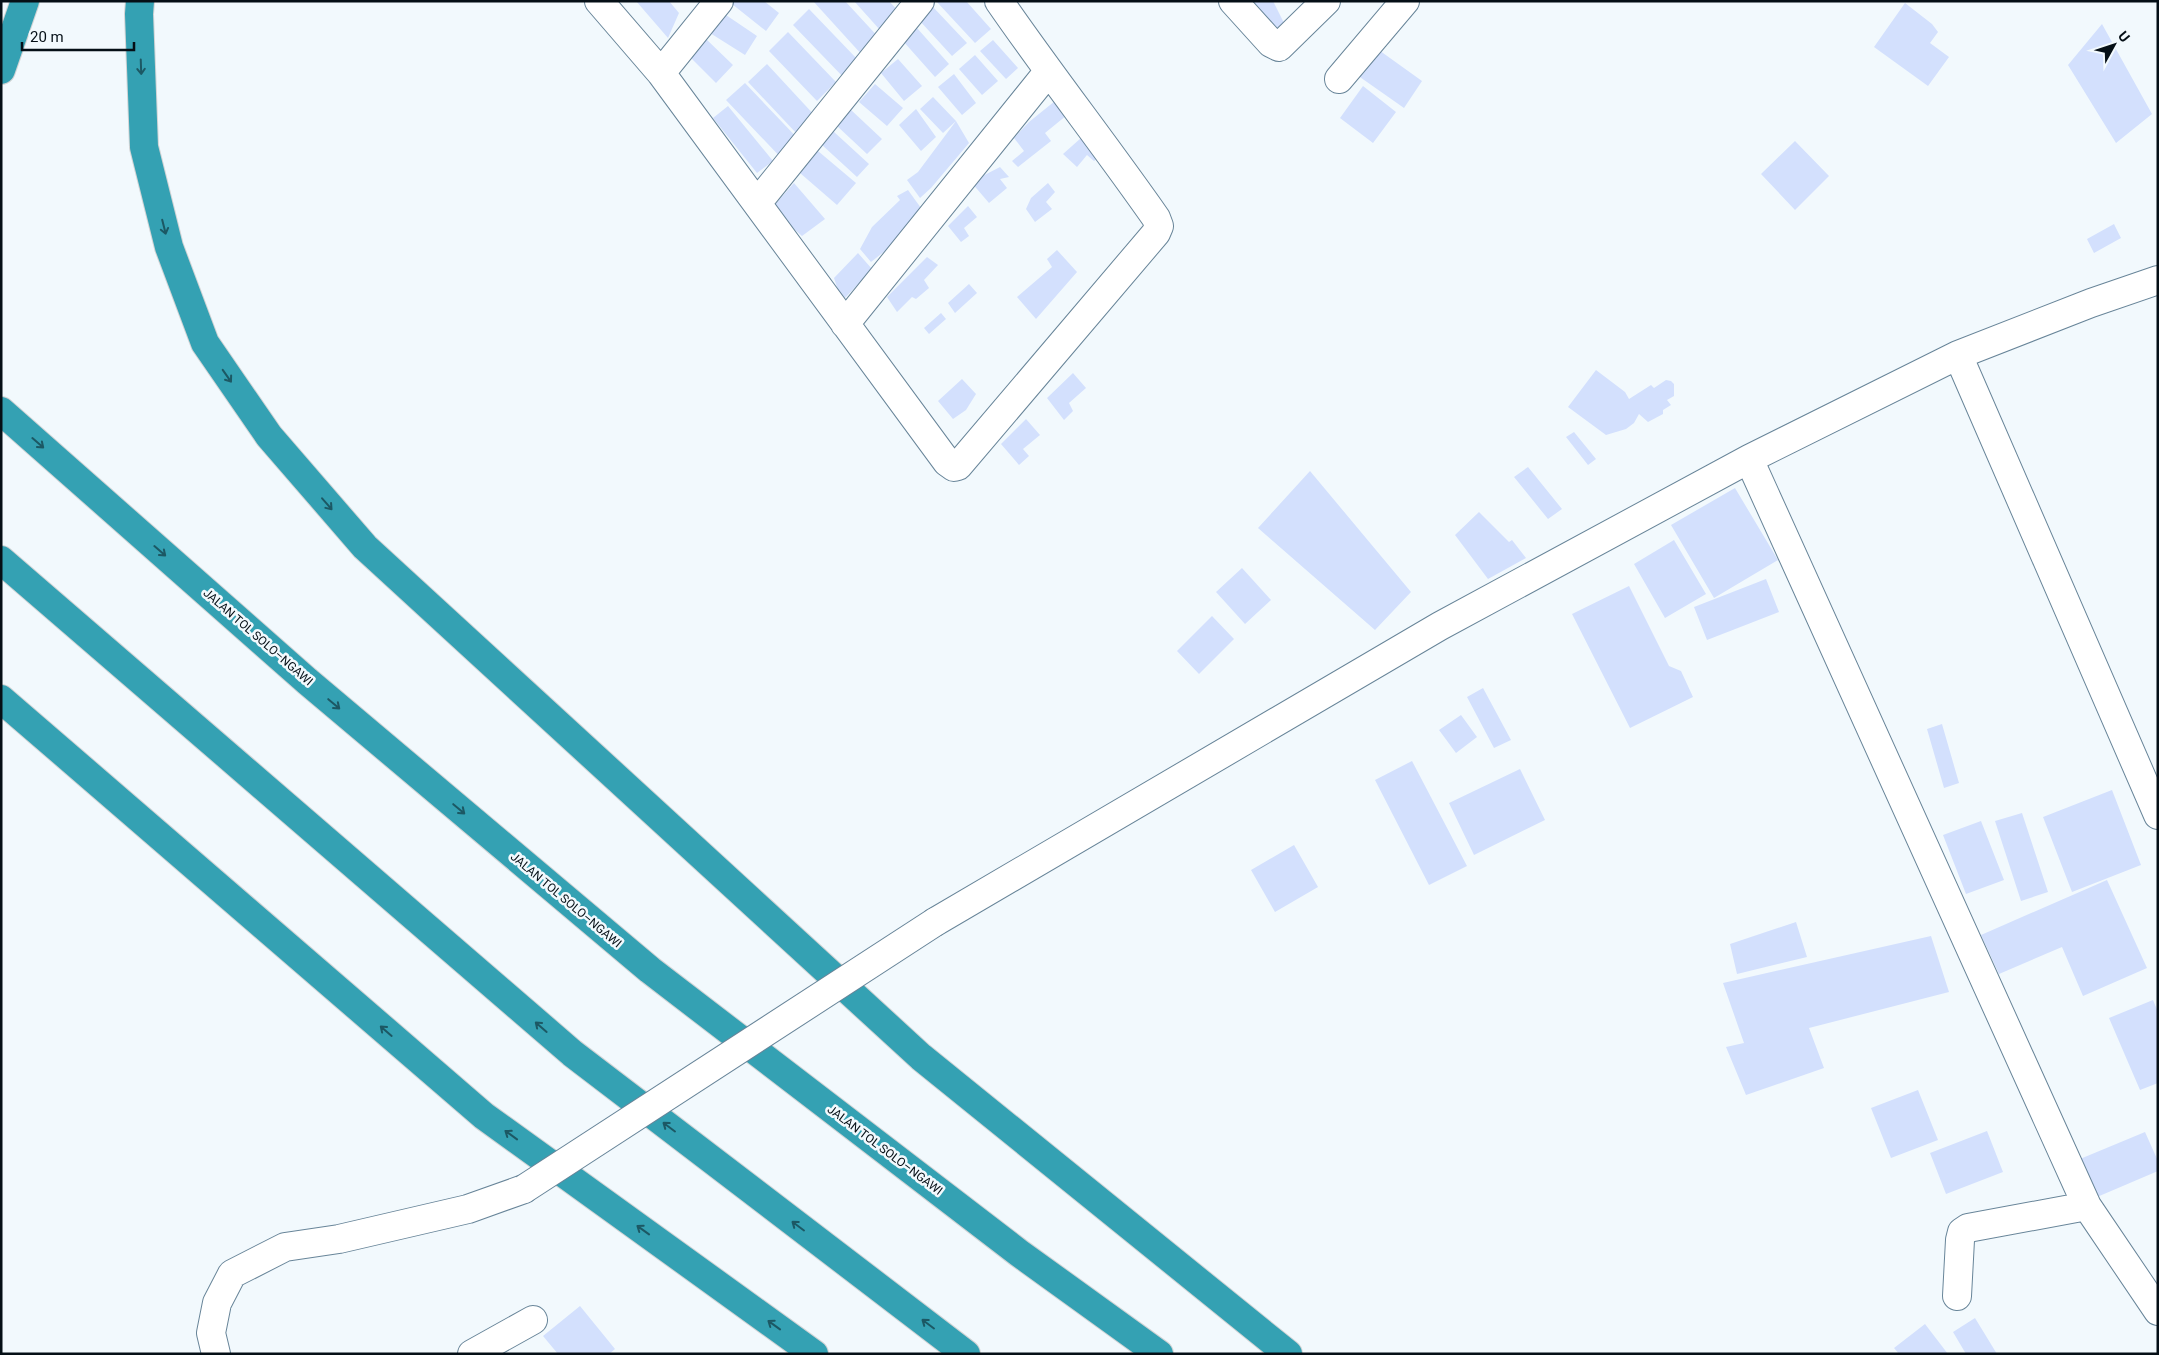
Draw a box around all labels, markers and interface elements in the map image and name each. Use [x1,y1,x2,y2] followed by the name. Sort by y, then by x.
[22,20,135,52] scale bar
[2089,20,2139,70] north arrow
[30,28,64,46] text: 20 m
[2115,28,2133,45] text: U
[136,59,146,75] one-way arrow
[160,219,170,235] one-way arrow
[222,369,232,383] one-way arrow
[31,437,44,449] one-way arrow
[322,497,333,510] one-way arrow
[153,545,166,557] one-way arrow
[200,586,316,688] street label: JALAN TOL SOLO–NGAWI
[328,698,341,710] one-way arrow
[452,803,465,814] one-way arrow
[508,850,624,950] street label: JALAN TOL SOLO–NGAWI
[535,1021,548,1033] one-way arrow
[380,1026,393,1037] one-way arrow
[825,1102,945,1198] street label: JALAN TOL SOLO–NGAWI
[663,1122,676,1133] one-way arrow
[504,1130,518,1140] one-way arrow
[792,1220,805,1231] one-way arrow
[636,1225,650,1235] one-way arrow
[922,1319,935,1330] one-way arrow
[768,1320,782,1330] one-way arrow

